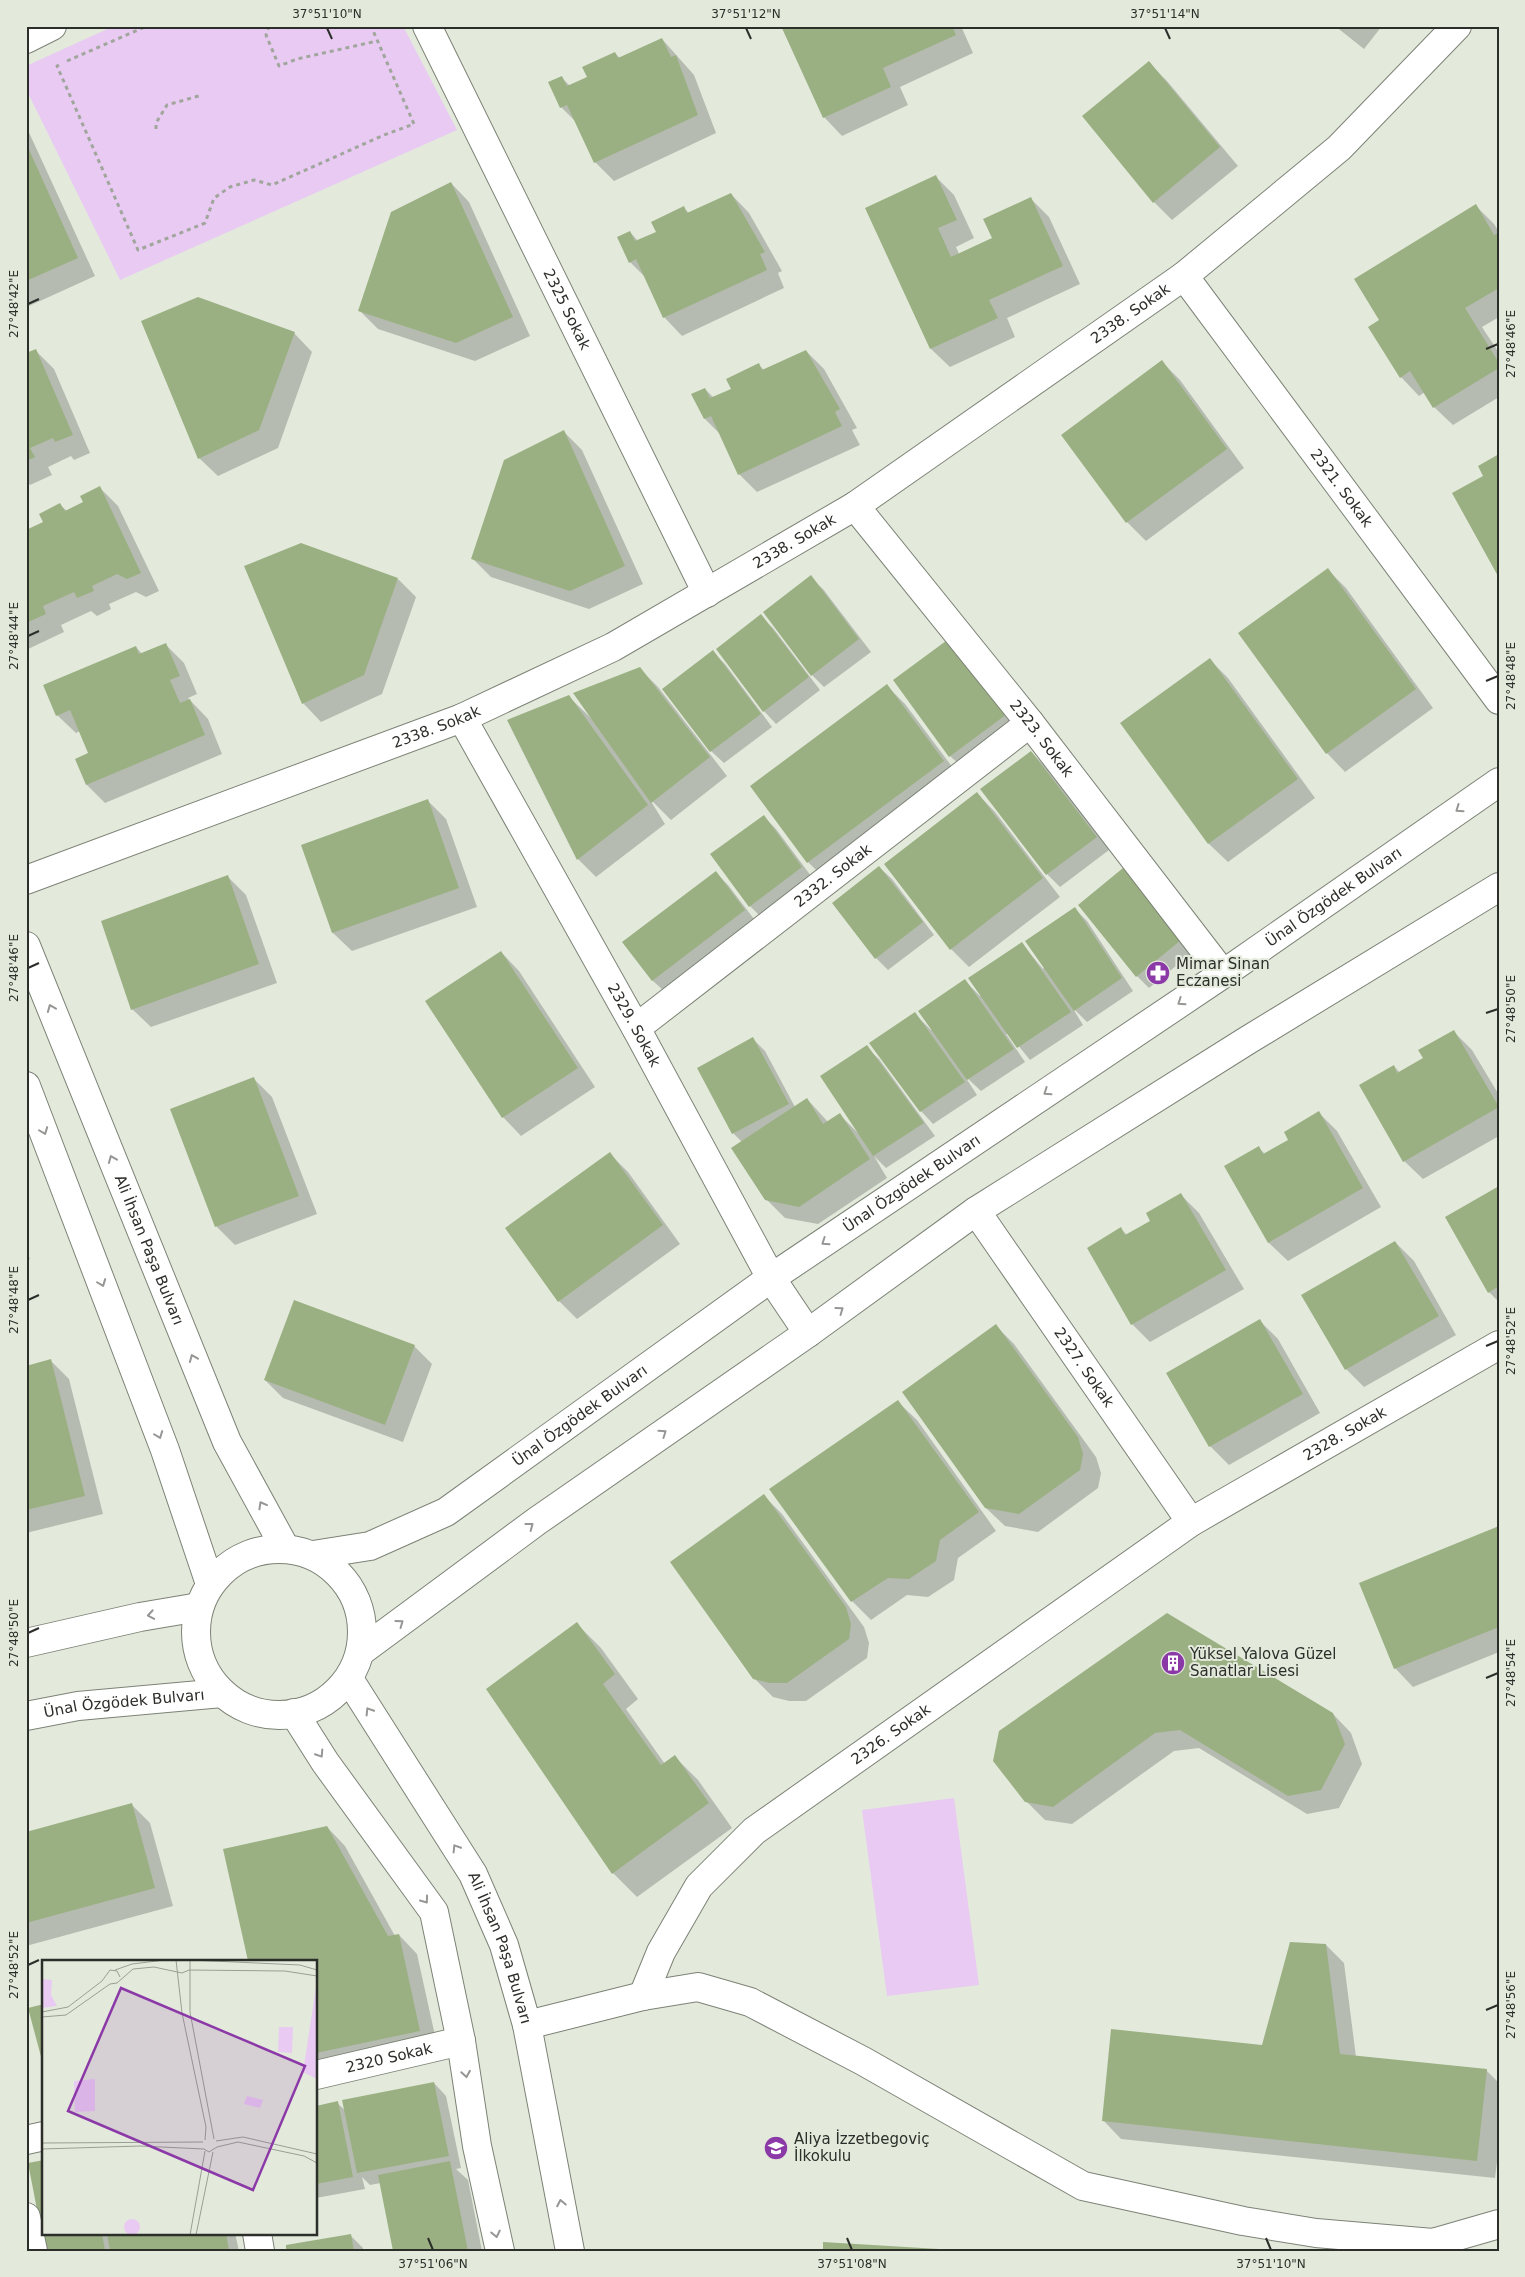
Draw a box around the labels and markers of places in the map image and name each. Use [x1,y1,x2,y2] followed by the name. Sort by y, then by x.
[1176,955,1270,990] place label: Mimar Sinan Eczanesi
[1145,960,1171,986] pharmacy icon: Mimar Sinan Eczanesi
[1189,1645,1336,1680] place label: Yüksel Yalova Güzel Sanatlar Lisesi
[1160,1650,1186,1676] building icon: Yüksel Yalova Güzel Sanatlar Lisesi
[794,2129,929,2165] place label: Aliya İzzetbegoviç İlkokulu
[763,2135,789,2161] school or university icon: Aliya İzzetbegoviç İlkokulu

